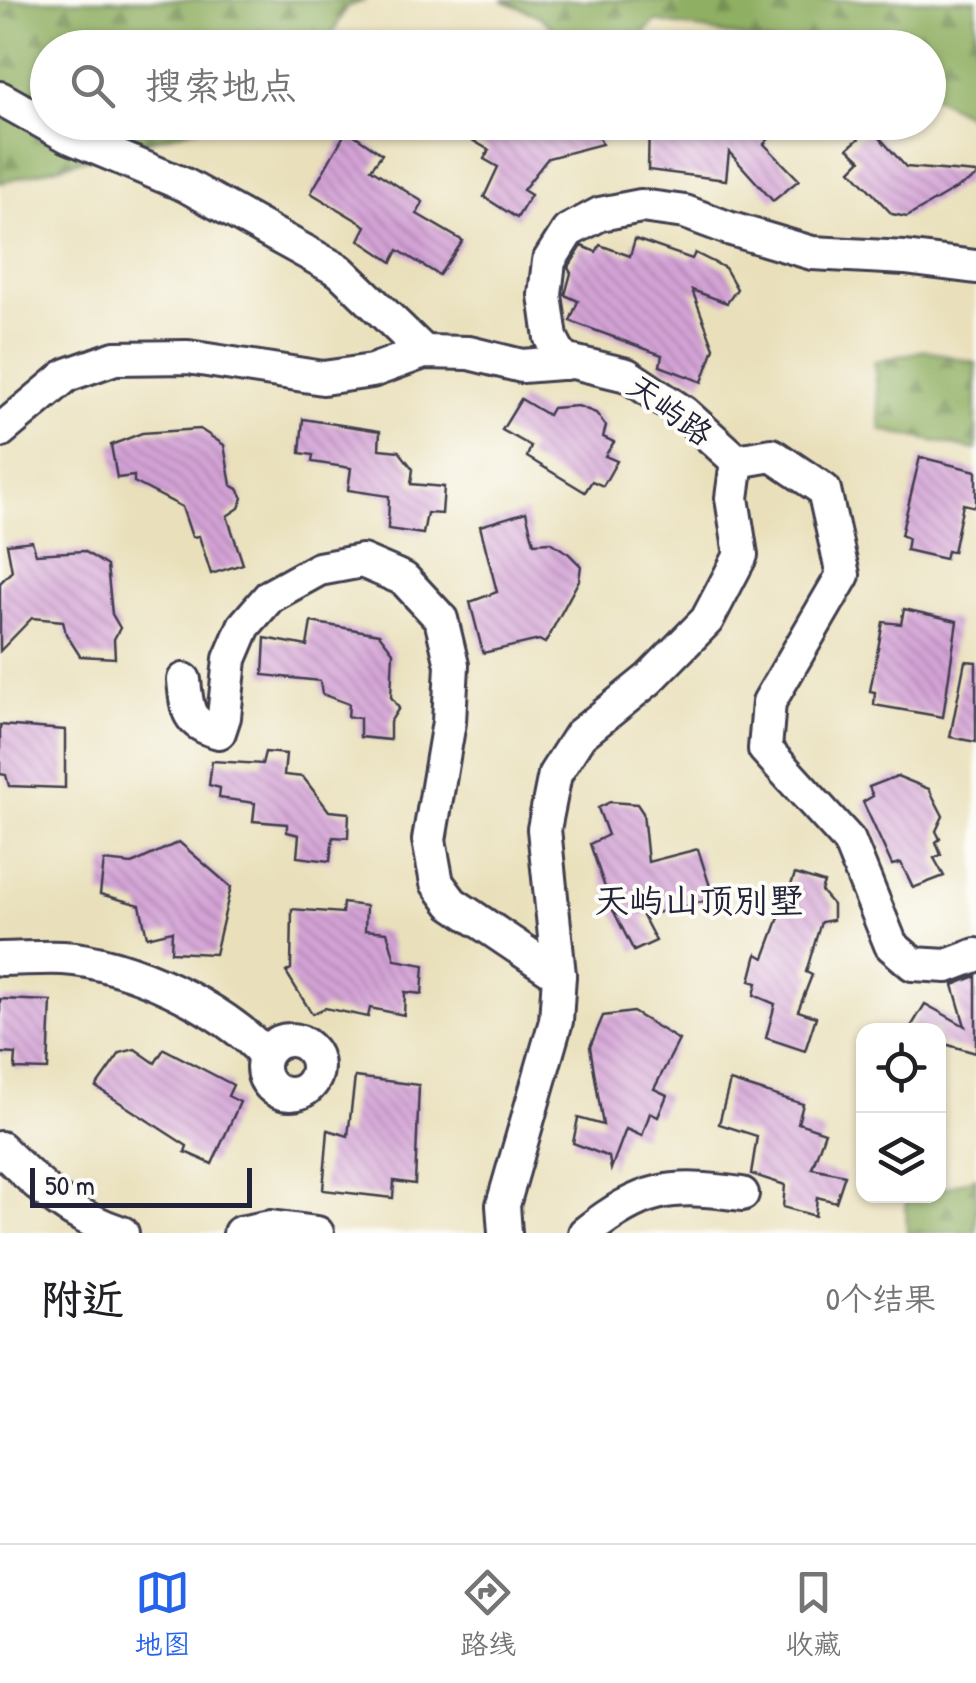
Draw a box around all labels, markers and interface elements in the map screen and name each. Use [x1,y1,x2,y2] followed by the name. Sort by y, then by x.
[30,30,946,140] search box
[65,58,120,113] icon: search
[145,59,297,111] text: 搜索地点
[619,364,722,455] street label: 天屿路
[594,877,804,924] district label: 天屿山顶别墅
[856,1023,946,1203] map controls
[856,1023,946,1113] button: locate
[856,1113,946,1203] button: layers
[30,1163,252,1208] scale bar
[45,1166,95,1204] text: 50 m
[40,1270,124,1327] text: 附近
[826,1277,936,1320] text: 0个结果
[135,1565,191,1663] tab: 地图
[460,1565,516,1663] tab: 路线
[785,1565,841,1663] tab: 收藏

